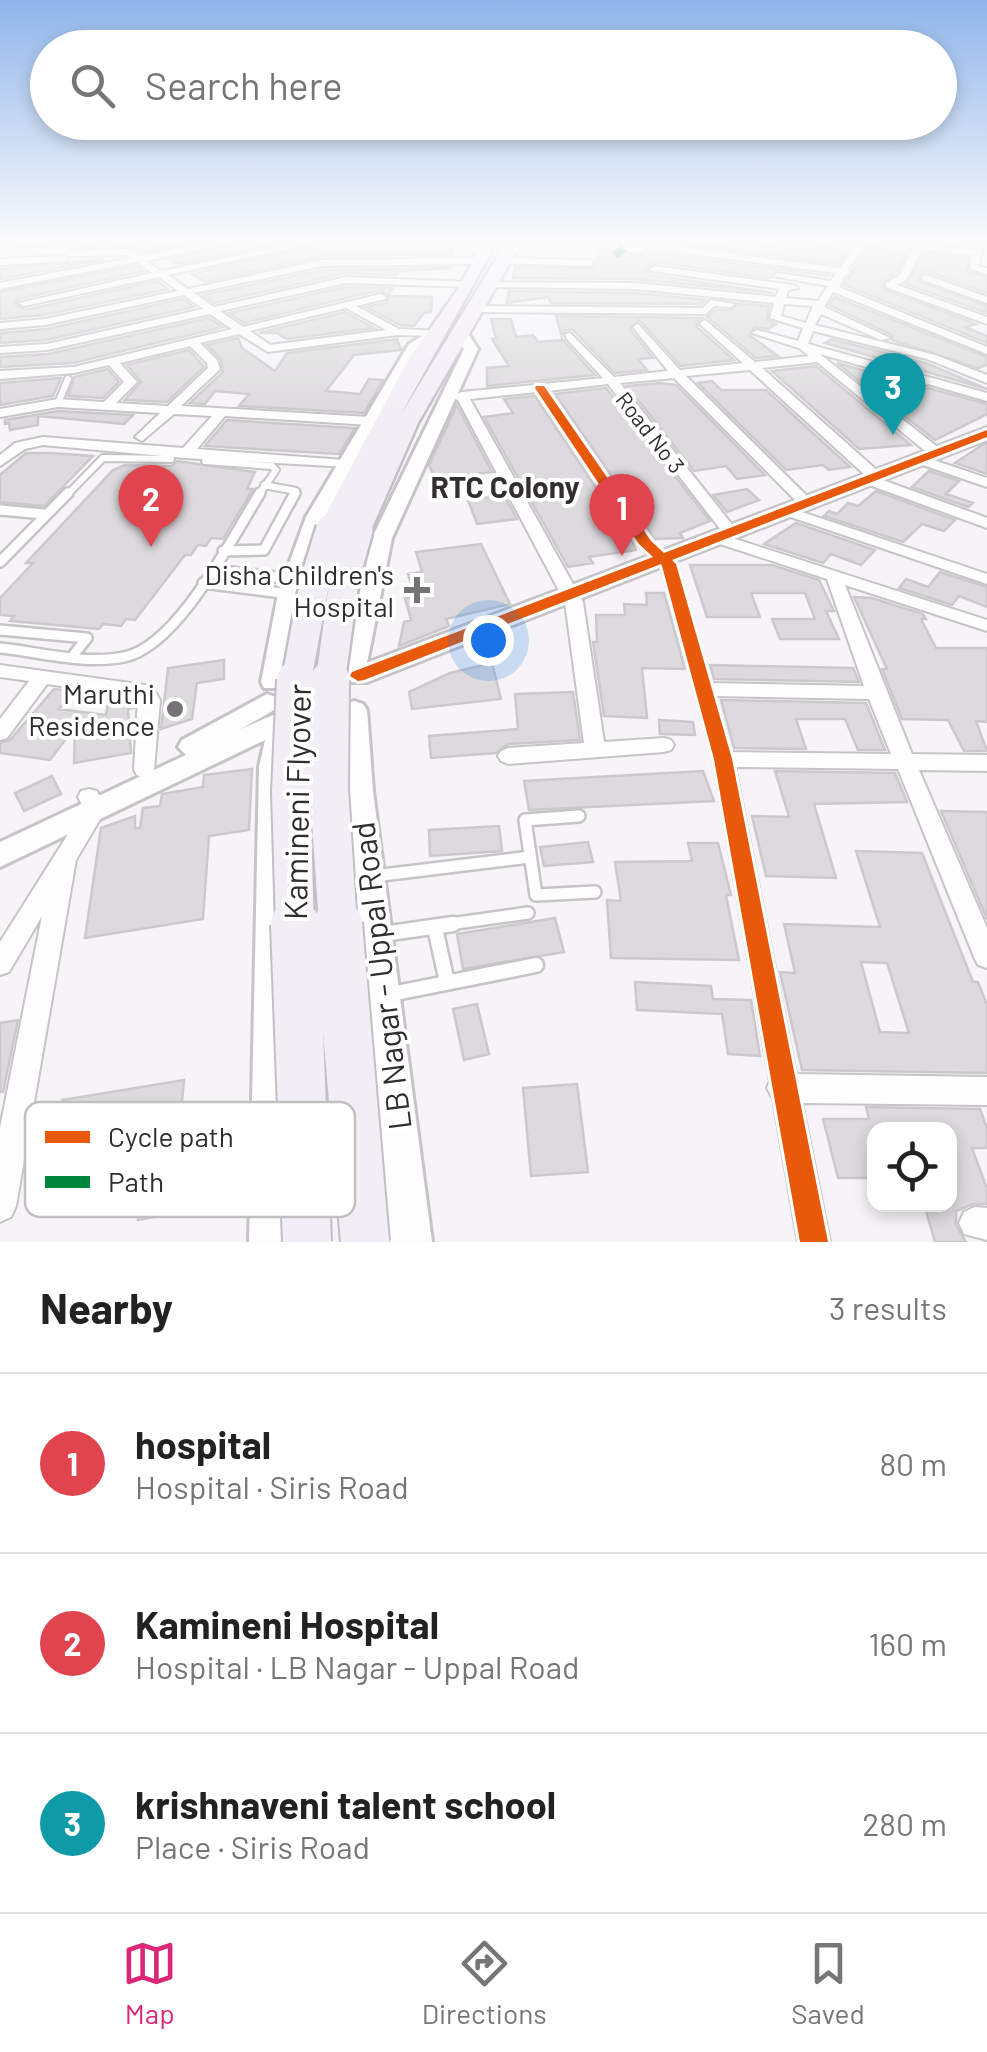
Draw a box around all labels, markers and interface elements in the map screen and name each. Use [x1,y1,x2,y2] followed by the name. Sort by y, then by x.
[30,30,957,140] search box
[65,58,120,113] icon: search
[145,62,343,108] text: Search here
[860,352,926,435] pin: 3
[611,386,691,478] street label: Road No 3
[118,464,184,547] pin: 2
[430,468,580,504] district label: RTC Colony
[590,474,654,556] pin: 1
[204,557,394,623] place label: Disha Children's Hospital
[404,577,430,603] marker: Disha Children's Hospital
[463,615,514,666] your location
[28,676,155,742] place label: Maruthi Residence
[275,683,317,920] street label: Kamineni Flyover
[164,698,186,720] marker: Maruthi Residence
[342,820,418,1132] street label: LB Nagar - Uppal Road
[25,1102,355,1217] legend
[108,1119,234,1153] text: Cycle path
[867,1122,957,1212] map controls
[867,1122,957,1212] button: locate
[108,1164,164,1198] text: Path
[40,1282,173,1332] text: Nearby
[829,1288,947,1326] text: 3 results
[135,1421,271,1467] text: hospital
[67,1444,78,1482] text: 1
[879,1444,947,1482] text: 80 m
[135,1467,409,1505] text: Hospital · Siris Road
[135,1601,439,1647] text: Kamineni Hospital
[64,1624,81,1662] text: 2
[868,1624,947,1662] text: 160 m
[135,1647,580,1685] text: Hospital · LB Nagar - Uppal Road
[135,1781,556,1827] text: krishnaveni talent school
[64,1804,81,1842] text: 3
[862,1804,947,1842] text: 280 m
[135,1827,370,1865] text: Place · Siris Road
[122,1936,177,2030] tab: Map
[422,1936,547,2030] tab: Directions
[791,1936,865,2030] tab: Saved

